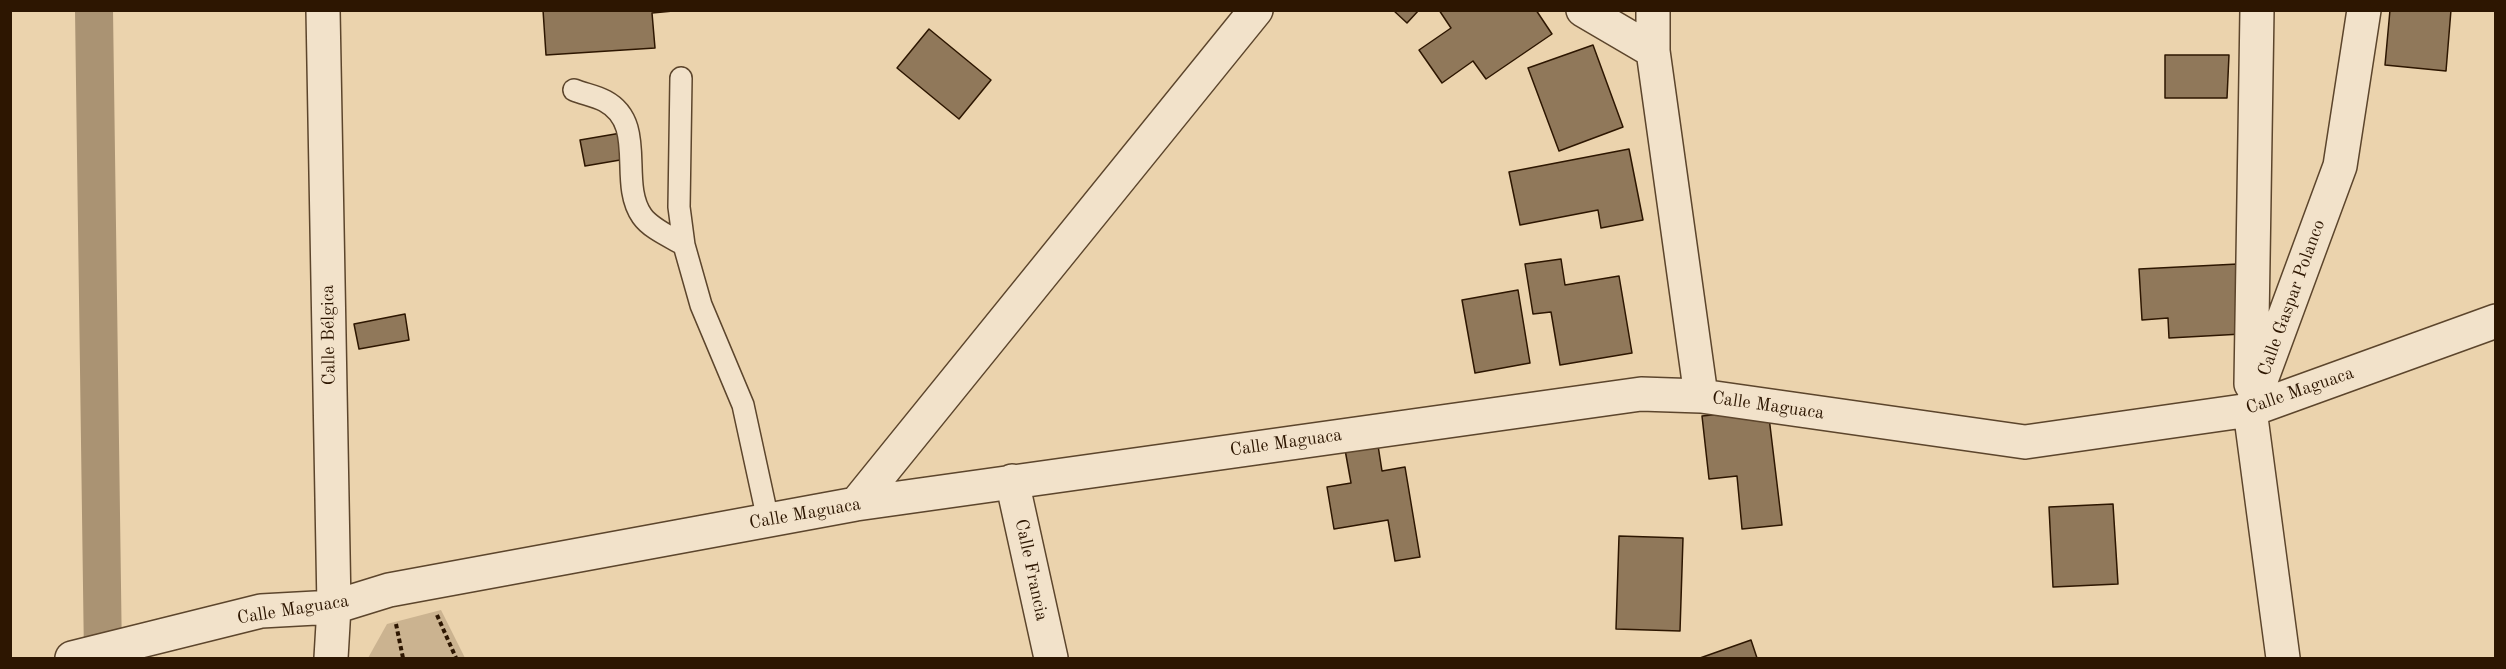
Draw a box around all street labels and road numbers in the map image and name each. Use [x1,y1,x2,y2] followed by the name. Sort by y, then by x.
[2254,217,2330,379] street label: Calle Gaspar Polanco
[317,284,341,386] street label: Calle Bélgica
[2243,362,2357,420] street label: Calle Maguaca
[1711,387,1825,425] street label: Calle Maguaca
[1229,424,1343,462] street label: Calle Maguaca
[748,494,862,534] street label: Calle Maguaca
[1010,517,1052,623] street label: Calle Francia
[236,590,350,630] street label: Calle Maguaca

